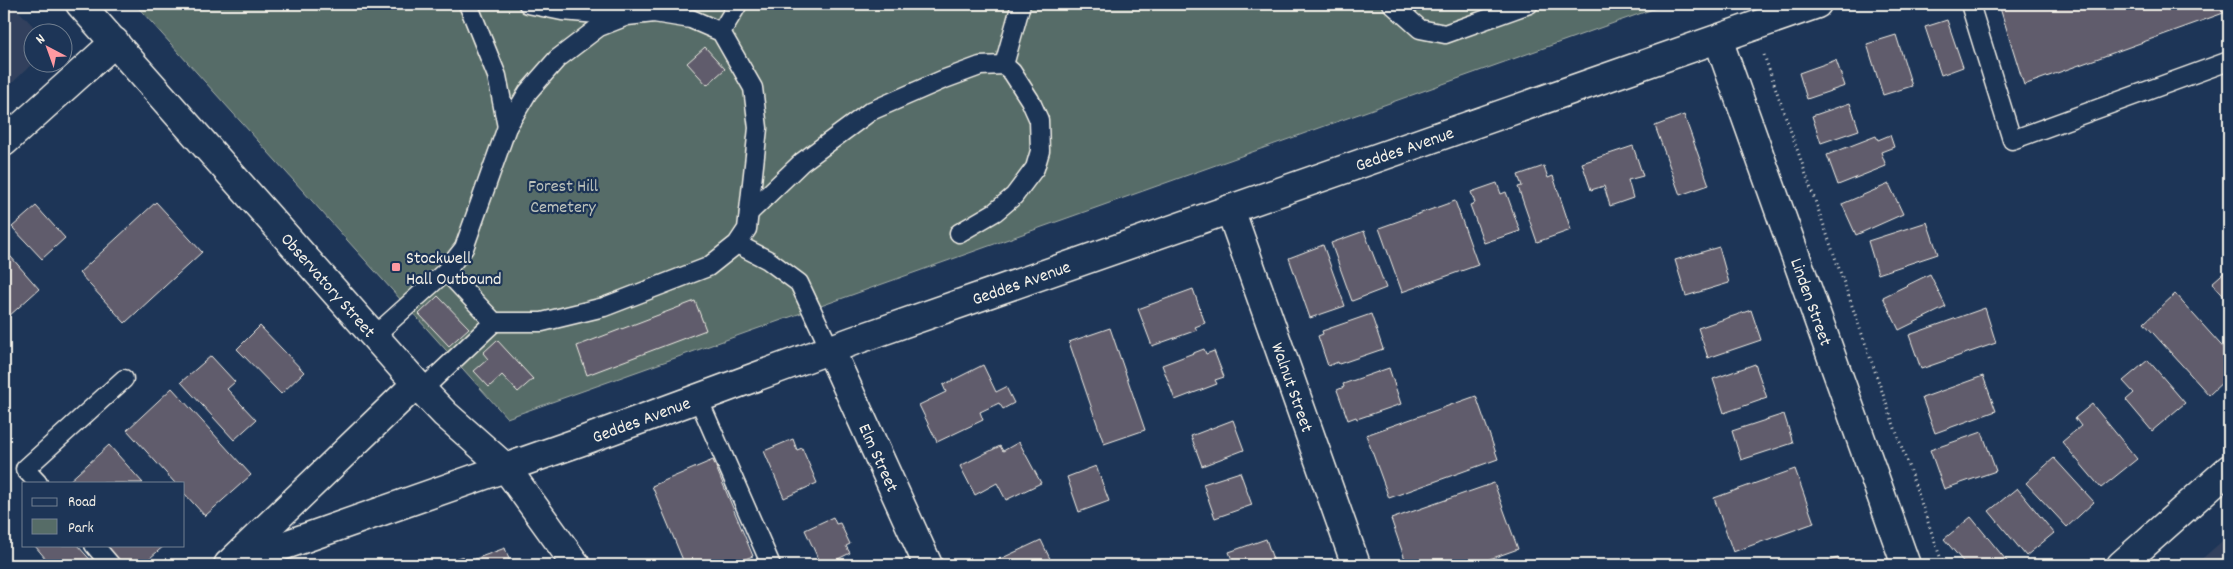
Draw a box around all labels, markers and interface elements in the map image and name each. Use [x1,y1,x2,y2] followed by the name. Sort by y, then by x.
[22,22,72,72] north arrow
[32,30,50,50] text: N
[1352,122,1458,179] street label: Geddes Avenue
[528,175,599,221] park label: Forest Hill Cemetery
[273,228,380,345] street label: Observatory Street
[406,247,501,293] place label: Stockwell Hall Outbound
[1782,255,1837,350] street label: Linden Street
[969,256,1075,313] street label: Geddes Avenue
[390,261,402,273] marker: Stockwell Hall Outbound
[1263,340,1318,437] street label: Walnut Street
[589,392,695,451] street label: Geddes Avenue
[850,420,903,497] street label: Elm Street
[22,482,185,546] legend
[68,492,96,514] text: Road
[68,518,94,540] text: Park

